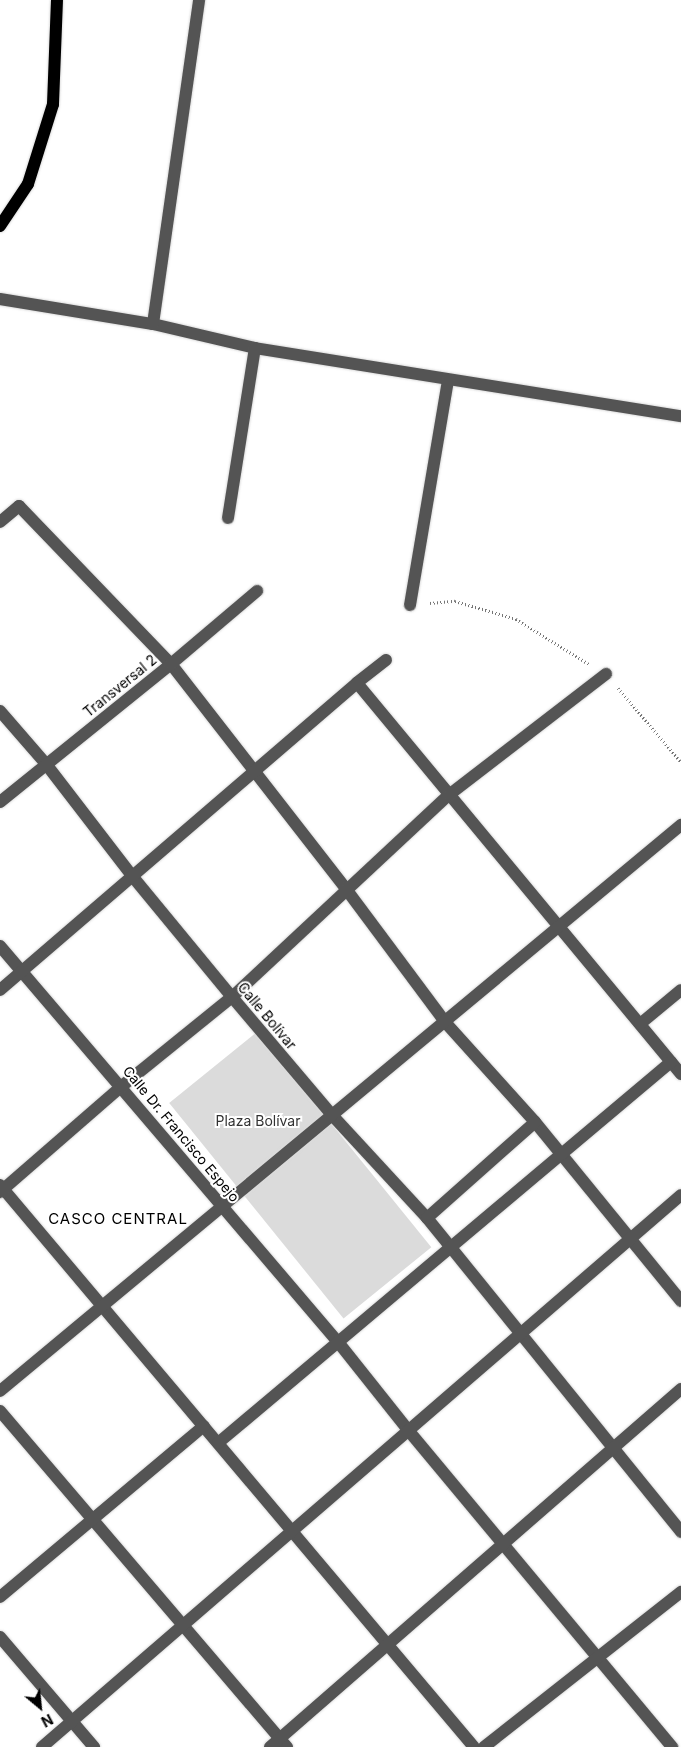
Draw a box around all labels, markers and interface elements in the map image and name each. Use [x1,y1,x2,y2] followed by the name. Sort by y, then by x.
[80,651,160,721] street label: Transversal 2
[234,979,300,1053] street label: Calle Bolívar
[119,1063,243,1205] street label: Calle Dr. Francisco Espejo
[216,1113,300,1129] park label: Plaza Bolívar
[47,1210,189,1228] district label: CASCO CENTRAL
[15,1682,65,1732] north arrow
[39,1711,56,1731] text: N

